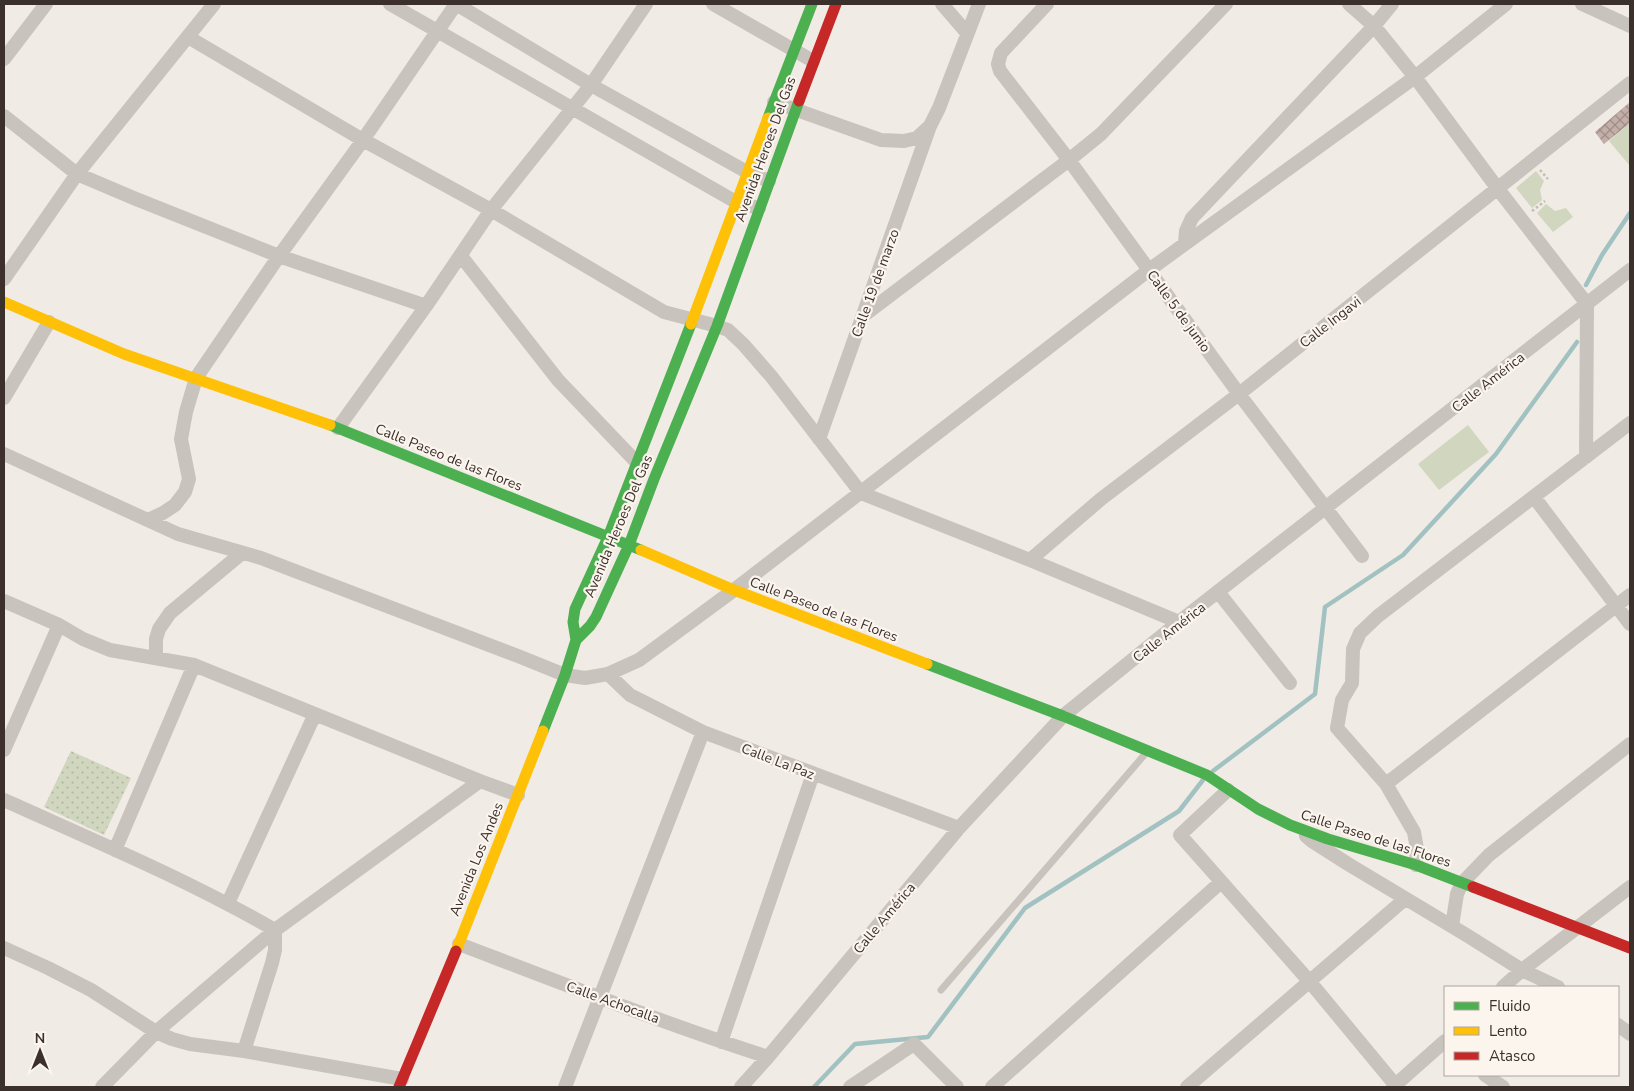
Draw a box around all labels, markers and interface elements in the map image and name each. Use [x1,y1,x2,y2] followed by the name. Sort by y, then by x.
[730,74,801,224] street label: Avenida Heroes Del Gas
[847,226,904,340] street label: Calle 19 de marzo
[1142,266,1215,356] street label: Calle 5 de junio
[1296,292,1365,352] street label: Calle Ingavi
[1448,348,1529,417] street label: Calle América
[372,419,525,496] street label: Calle Paseo de las Flores
[580,452,657,600] street label: Avenida Heroes Del Gas
[747,572,901,647] street label: Calle Paseo de las Flores
[1129,598,1210,667] street label: Calle América
[739,739,818,784] street label: Calle La Paz
[445,799,508,919] street label: Avenida Los Andes
[1298,805,1454,872] street label: Calle Paseo de las Flores
[849,879,920,958] street label: Calle América
[564,977,662,1028] street label: Calle Achocalla
[1444,986,1619,1076] legend
[1489,996,1531,1016] text: Fluido
[1489,1021,1527,1041] text: Lento
[15,1026,65,1076] north arrow
[35,1029,45,1048] text: N
[1489,1046,1535,1066] text: Atasco

